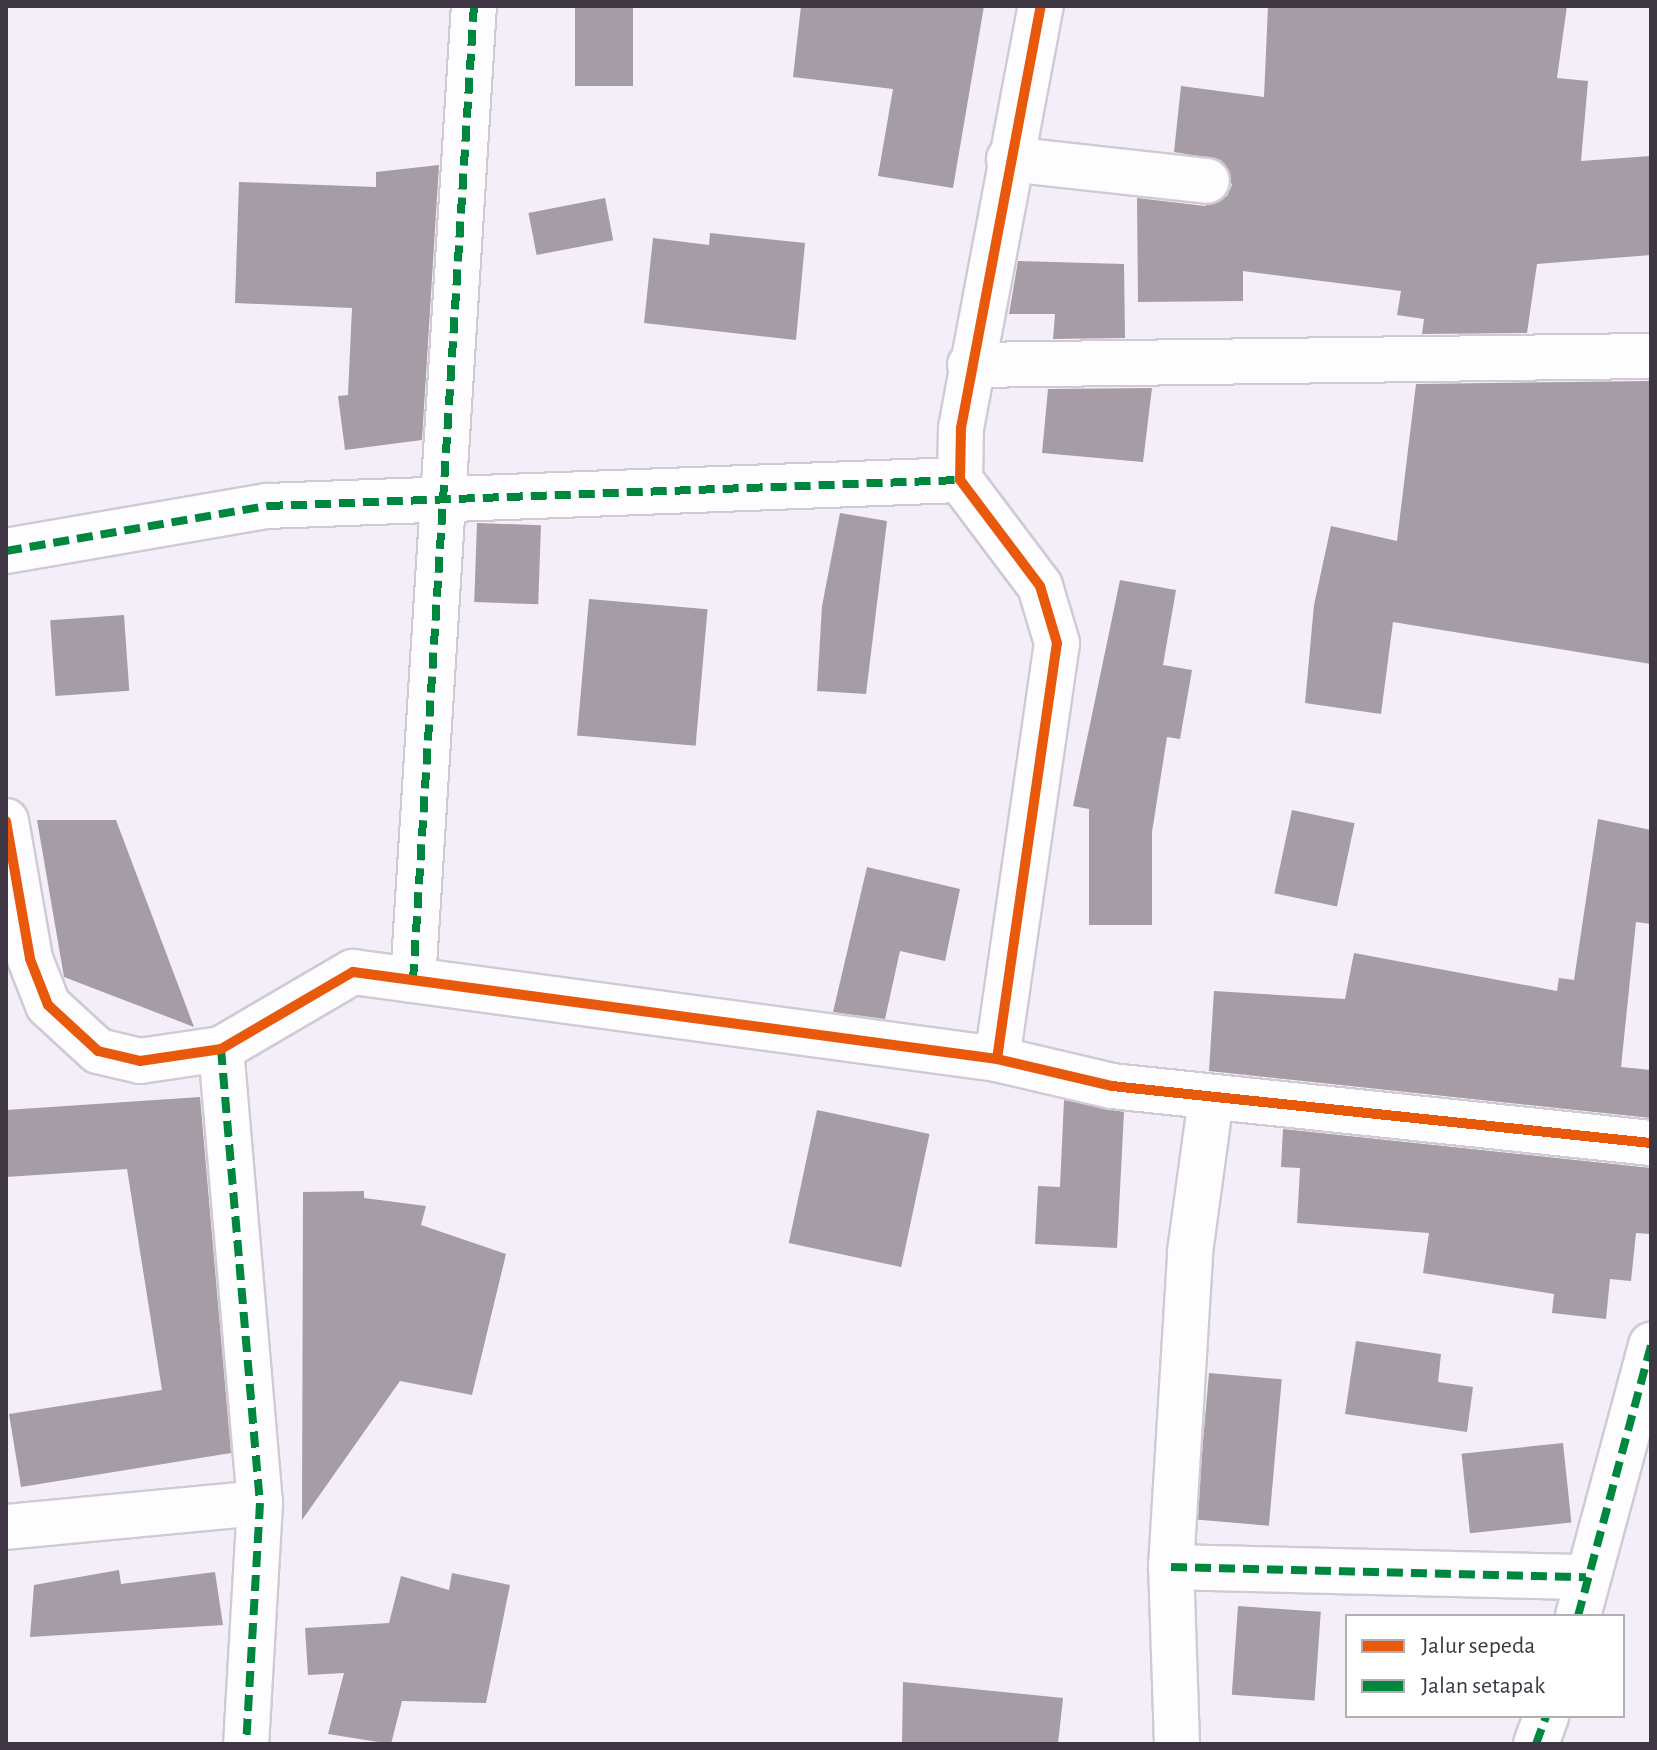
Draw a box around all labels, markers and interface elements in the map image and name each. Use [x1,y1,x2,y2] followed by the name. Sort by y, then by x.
[1345,1614,1625,1718] legend
[1421,1634,1535,1658] text: Jalur sepeda
[1421,1674,1545,1698] text: Jalan setapak

